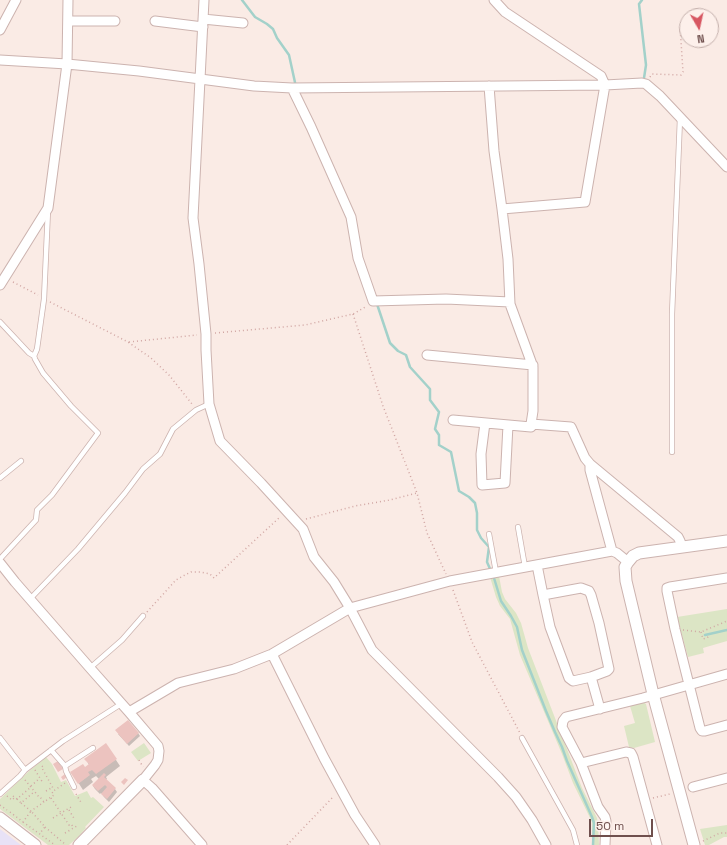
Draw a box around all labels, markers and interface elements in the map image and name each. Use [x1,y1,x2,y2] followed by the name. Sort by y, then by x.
[679,8,719,48] north arrow
[696,31,705,46] text: N
[591,811,655,837] scale bar
[596,818,624,834] text: 50 m

